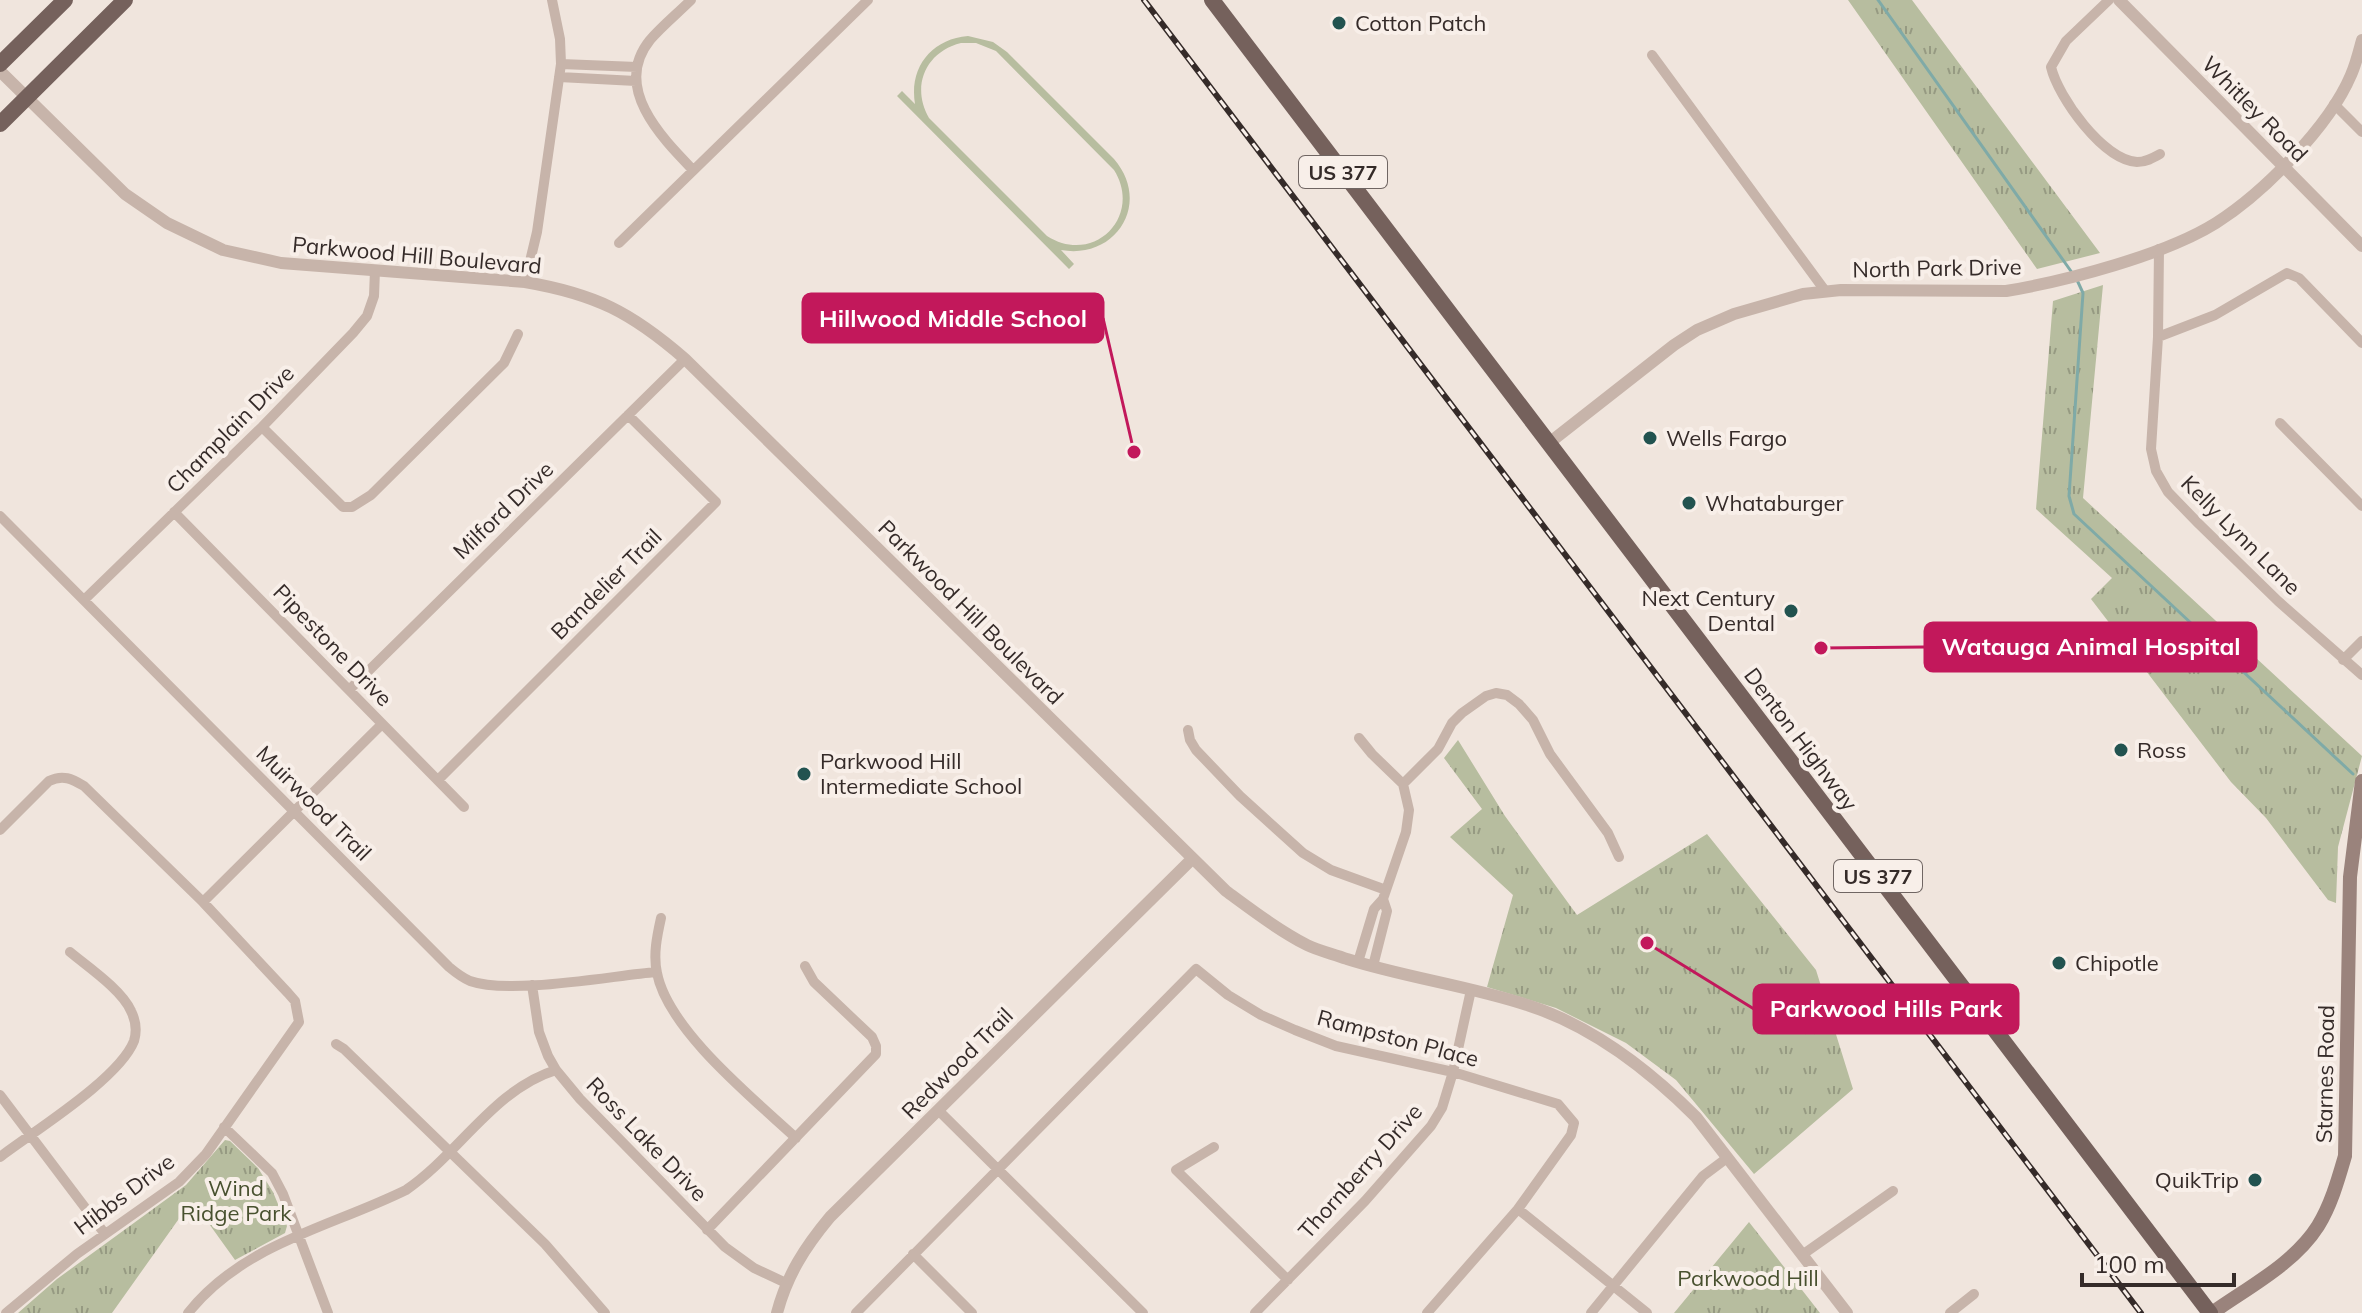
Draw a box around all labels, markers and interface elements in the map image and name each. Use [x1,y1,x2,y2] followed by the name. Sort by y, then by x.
[1355,9,1486,37] place label: Cotton Patch
[1330,14,1348,32] marker: Cotton Patch
[2196,50,2314,168] street label: Whitley Road
[1299,156,1387,188] road number: US 377
[291,230,543,280] street label: Parkwood Hill Boulevard
[1852,253,2022,283] street label: North Park Drive
[803,294,1103,342] callout: Hillwood Middle School
[819,303,1087,333] text: Hillwood Middle School
[160,359,300,499] street label: Champlain Drive
[1666,424,1787,452] place label: Wells Fargo
[1641,429,1659,447] marker: Wells Fargo
[447,455,559,565] street label: Milford Drive
[2175,469,2307,601] street label: Kelly Lynn Lane
[1705,489,1843,517] place label: Whataburger
[1680,494,1698,512] marker: Whataburger
[873,514,1069,710] street label: Parkwood Hill Boulevard
[545,523,667,645] street label: Bandelier Trail
[268,578,398,712] street label: Pipestone Drive
[1642,584,1775,637] place label: Next Century Dental
[1782,602,1800,620] marker: Next Century Dental
[1925,623,2256,671] callout: Watauga Animal Hospital
[1941,631,2241,661] text: Watauga Animal Hospital
[1738,662,1864,816] street label: Denton Highway
[2137,736,2186,764] place label: Ross
[250,739,378,867] street label: Muirwood Trail
[2112,741,2130,759] marker: Ross
[820,747,1022,800] place label: Parkwood Hill Intermediate School
[795,765,813,783] marker: Parkwood Hill Intermediate School
[1834,860,1922,892] road number: US 377
[2075,949,2159,977] place label: Chipotle
[2050,954,2068,972] marker: Chipotle
[1754,985,2018,1033] callout: Parkwood Hills Park
[1770,993,2003,1023] text: Parkwood Hills Park
[895,1001,1019,1125] street label: Redwood Trail
[1314,1003,1482,1073] street label: Rampston Place
[2310,1005,2340,1143] street label: Starnes Road
[581,1071,713,1207] street label: Ross Lake Drive
[1292,1098,1428,1244] street label: Thornberry Drive
[68,1147,180,1241] street label: Hibbs Drive
[2155,1166,2239,1194] place label: QuikTrip
[2246,1171,2264,1189] marker: QuikTrip
[181,1174,292,1227] park label: Wind Ridge Park
[2082,1237,2234,1287] scale bar
[2094,1249,2165,1279] text: 100 m
[1677,1264,1819,1292] park label: Parkwood Hill

